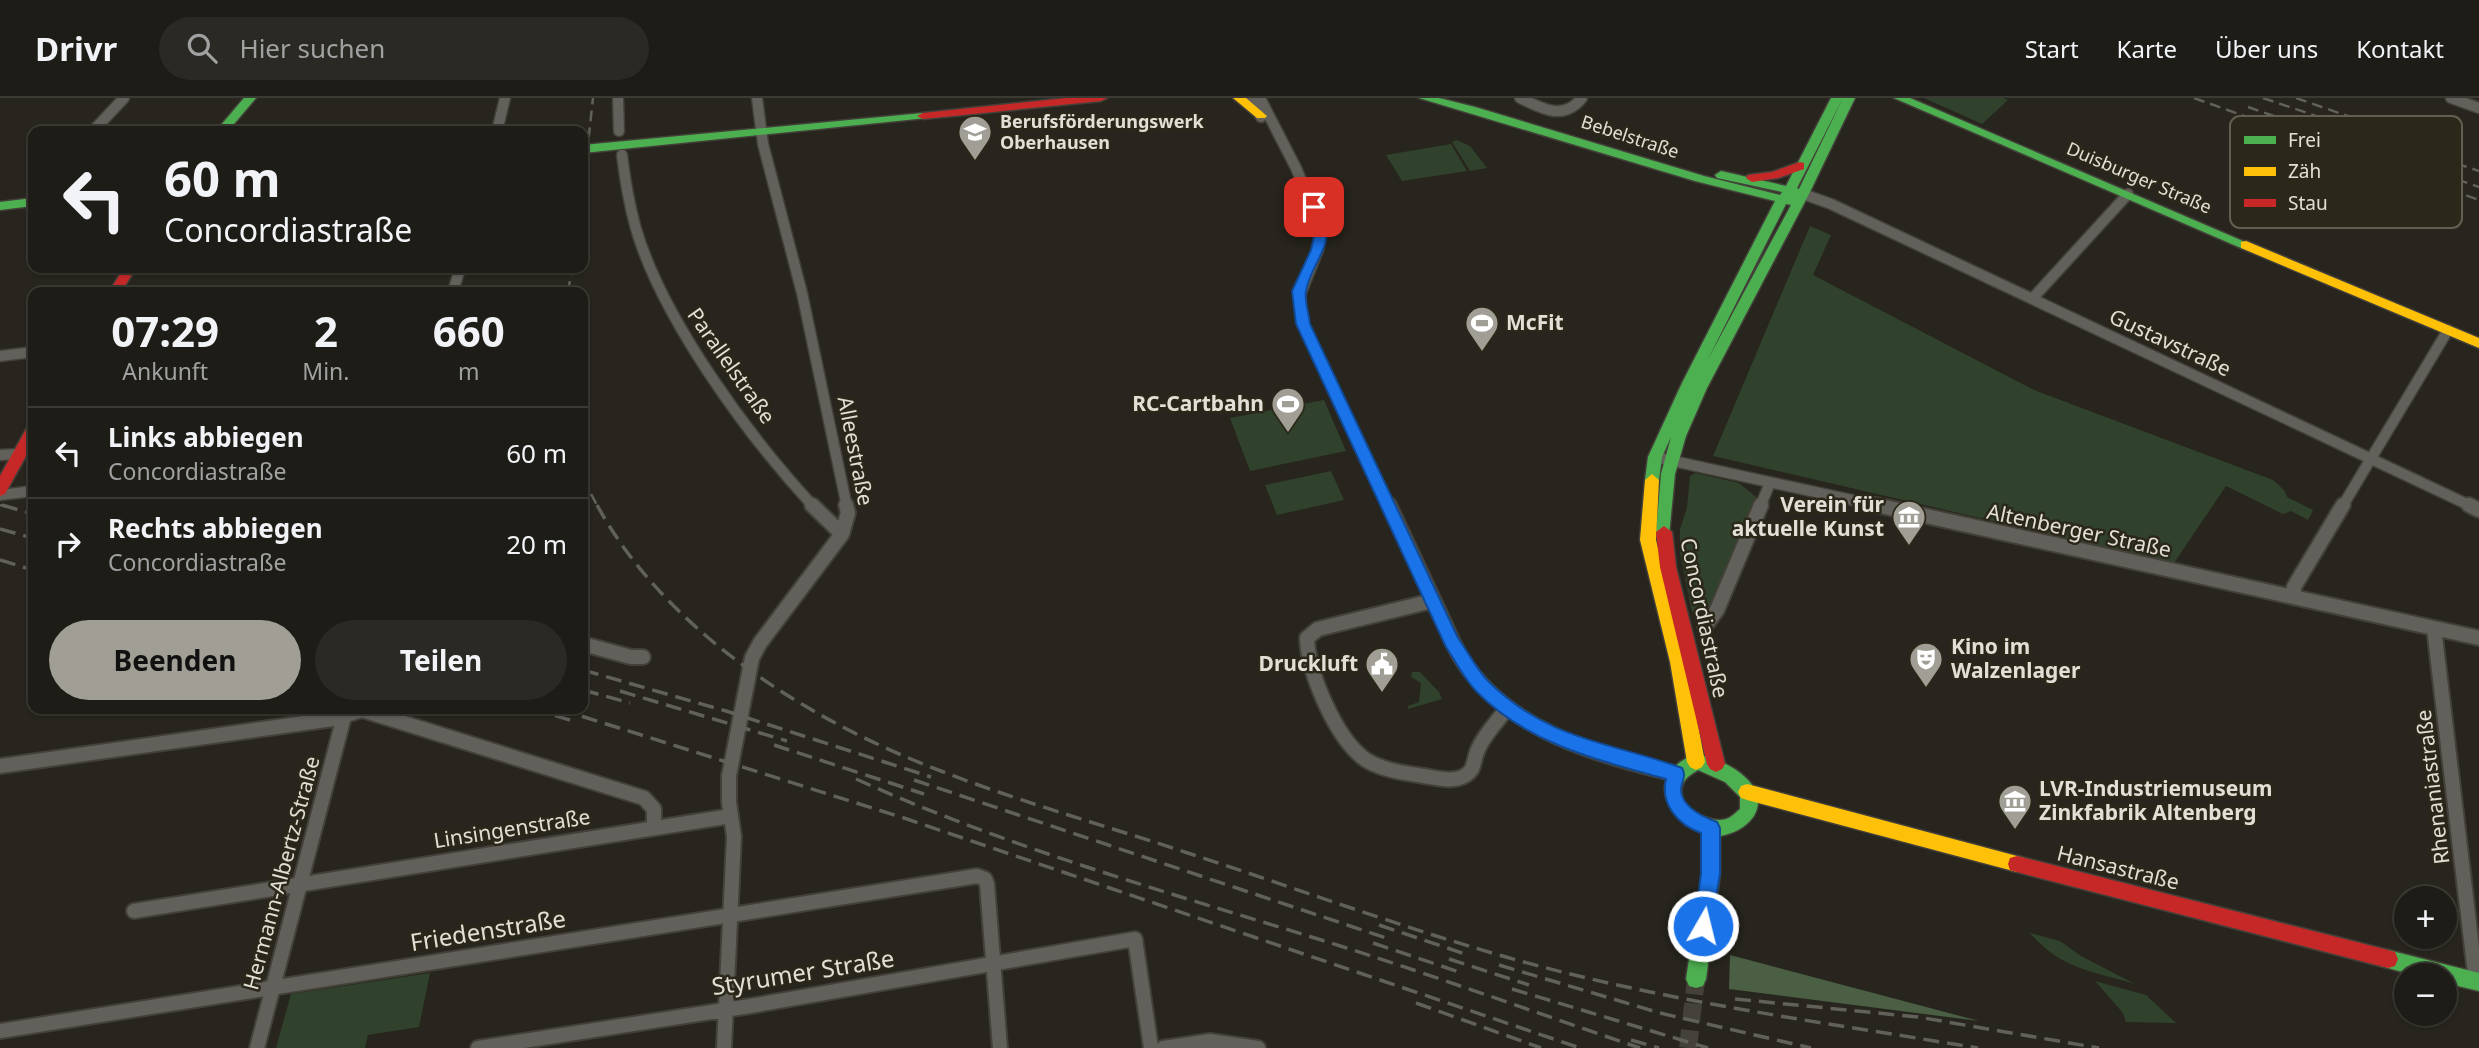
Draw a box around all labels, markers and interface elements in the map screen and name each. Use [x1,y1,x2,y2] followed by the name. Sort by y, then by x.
[159,17,649,80] search box
[35,26,117,71] text: Drivr
[183,29,221,67] icon: search
[239,30,385,66] text: Hier suchen
[2025,32,2079,65] text: Start
[2117,32,2177,65] text: Karte
[2215,32,2318,65] text: Über uns
[2356,32,2444,65] text: Kontakt
[1000,109,1205,154] place label: Berufsförderungswerk Oberhausen
[1578,109,1682,163] street label: Bebelstraße
[956,113,994,162] school or university icon: Berufsförderungswerk Oberhausen
[2230,116,2462,228] legend
[2288,127,2321,153] text: Frei
[2063,136,2216,218] street label: Duisburger Straße
[164,145,281,211] text: 60 m
[49,154,140,245] icon: left
[2288,158,2321,184] text: Zäh
[1284,177,1344,237] pin
[1295,188,1333,226] icon: arrive
[2288,190,2328,216] text: Stau
[164,208,412,251] text: Concordiastraße
[111,302,219,359] text: 07:29
[314,302,338,359] text: 2
[433,302,505,359] text: 660
[682,302,782,429] street label: Parallelstraße
[2105,302,2236,382] street label: Gustavstraße
[1463,304,1501,353] sports icon: McFit
[1506,308,1564,336] place label: McFit
[122,355,208,387] text: Ankunft
[302,355,350,387] text: Min.
[458,355,480,387] text: m
[1269,385,1307,434] sports icon: RC-Cartbahn
[1132,389,1264,417] place label: RC-Cartbahn
[832,394,880,508] street label: Alleestraße
[108,419,304,455] text: Links abbiegen
[49,434,87,472] icon: left
[506,435,567,471] text: 60 m
[108,455,286,487] text: Concordiastraße
[1732,490,1885,542] place label: Verein für aktuelle Kunst
[1985,497,2174,563] street label: Altenberger Straße
[1890,498,1928,547] museum icon: Verein für aktuelle Kunst
[108,510,323,546] text: Rechts abbiegen
[49,525,87,563] icon: right
[506,526,567,562] text: 20 m
[1674,535,1736,700] street label: Concordiastraße
[108,546,286,578] text: Concordiastraße
[49,620,301,700] button: Beenden
[315,620,567,700] button: Teilen
[1951,632,2081,684] place label: Kino im Walzenlager
[1907,640,1945,689] theatre icon: Kino im Walzenlager
[1363,645,1401,694] public building icon: Druckluft
[1259,649,1358,677] place label: Druckluft
[2409,708,2455,866] street label: Rhenaniastraße
[236,753,326,993] street label: Hermann-Albertz-Straße
[2039,774,2272,826] place label: LVR-Industriemuseum Zinkfabrik Altenberg
[1996,782,2034,831] museum icon: LVR-Industriemuseum Zinkfabrik Altenberg
[431,802,592,854] street label: Linsingenstraße
[2054,838,2182,896] street label: Hansastraße
[2394,886,2457,1026] map controls
[2394,886,2457,949] button: +
[1666,889,1740,963] position arrow
[408,901,568,958] street label: Friedenstraße
[709,941,896,1002] street label: Styrumer Straße
[2394,963,2457,1026] button: −

